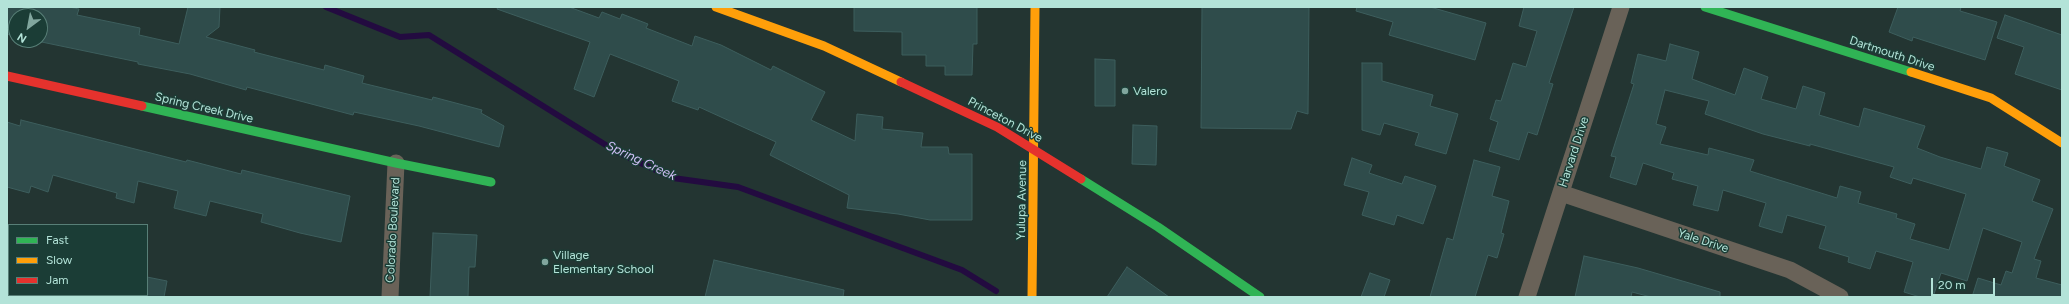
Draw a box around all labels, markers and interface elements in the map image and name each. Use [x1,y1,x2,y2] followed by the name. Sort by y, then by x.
[8,8,48,48] north arrow
[15,30,29,46] text: N
[1848,33,1936,75] street label: Dartmouth Drive
[1133,84,1167,98] place label: Valero
[1120,86,1130,96] marker: Valero
[153,90,255,126] street label: Spring Creek Drive
[965,94,1045,146] street label: Princeton Drive
[1556,115,1592,189] street label: Harvard Drive
[603,138,679,184] water label: Spring Creek
[1014,160,1030,240] street label: Yulupa Avenue
[383,177,403,283] street label: Colorado Boulevard
[8,224,148,296] legend
[1676,226,1730,256] street label: Yale Drive
[46,233,69,247] text: Fast
[553,248,654,276] place label: Village Elementary School
[46,253,72,267] text: Slow
[540,257,550,267] marker: Village Elementary School
[1933,270,1997,296] scale bar
[46,273,69,287] text: Jam
[1938,278,1966,292] text: 20 m

